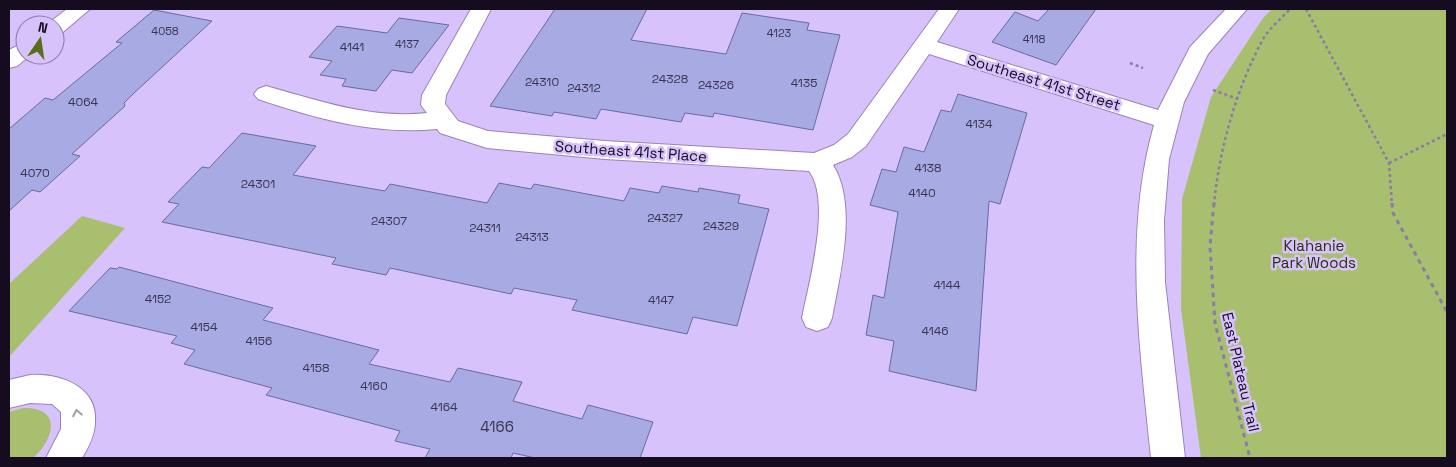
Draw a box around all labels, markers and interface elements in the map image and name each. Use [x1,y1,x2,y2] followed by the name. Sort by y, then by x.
[15,15,65,65] north arrow
[36,18,50,37] text: N
[151,24,179,38] house number: 4058
[767,26,792,40] house number: 4123
[1023,32,1045,46] house number: 4118
[395,37,419,51] house number: 4137
[340,39,364,55] house number: 4141
[965,50,1123,114] street label: Southeast 41st Street
[652,71,688,87] house number: 24328
[525,74,559,90] house number: 24310
[791,75,817,91] house number: 4135
[698,77,734,93] house number: 24326
[567,80,601,96] house number: 24312
[68,94,99,110] house number: 4064
[966,116,993,132] house number: 4134
[554,136,708,166] street label: Southeast 41st Place
[915,160,941,176] house number: 4138
[20,165,50,181] house number: 4070
[241,176,275,192] house number: 24301
[908,185,936,201] house number: 4140
[647,210,683,226] house number: 24327
[371,213,407,229] house number: 24307
[703,218,739,234] house number: 24329
[469,220,501,236] house number: 24311
[515,229,549,245] house number: 24313
[1272,236,1356,272] park label: Klahanie Park Woods
[933,277,961,293] house number: 4144
[145,291,171,307] house number: 4152
[648,292,674,308] house number: 4147
[1218,310,1264,434] street label: East Plateau Trail
[191,319,218,335] house number: 4154
[921,323,949,339] house number: 4146
[246,333,272,349] house number: 4156
[303,360,329,376] house number: 4158
[360,378,388,394] house number: 4160
[430,399,458,415] house number: 4164
[72,409,83,418] one-way arrow
[480,417,514,436] house number: 4166

